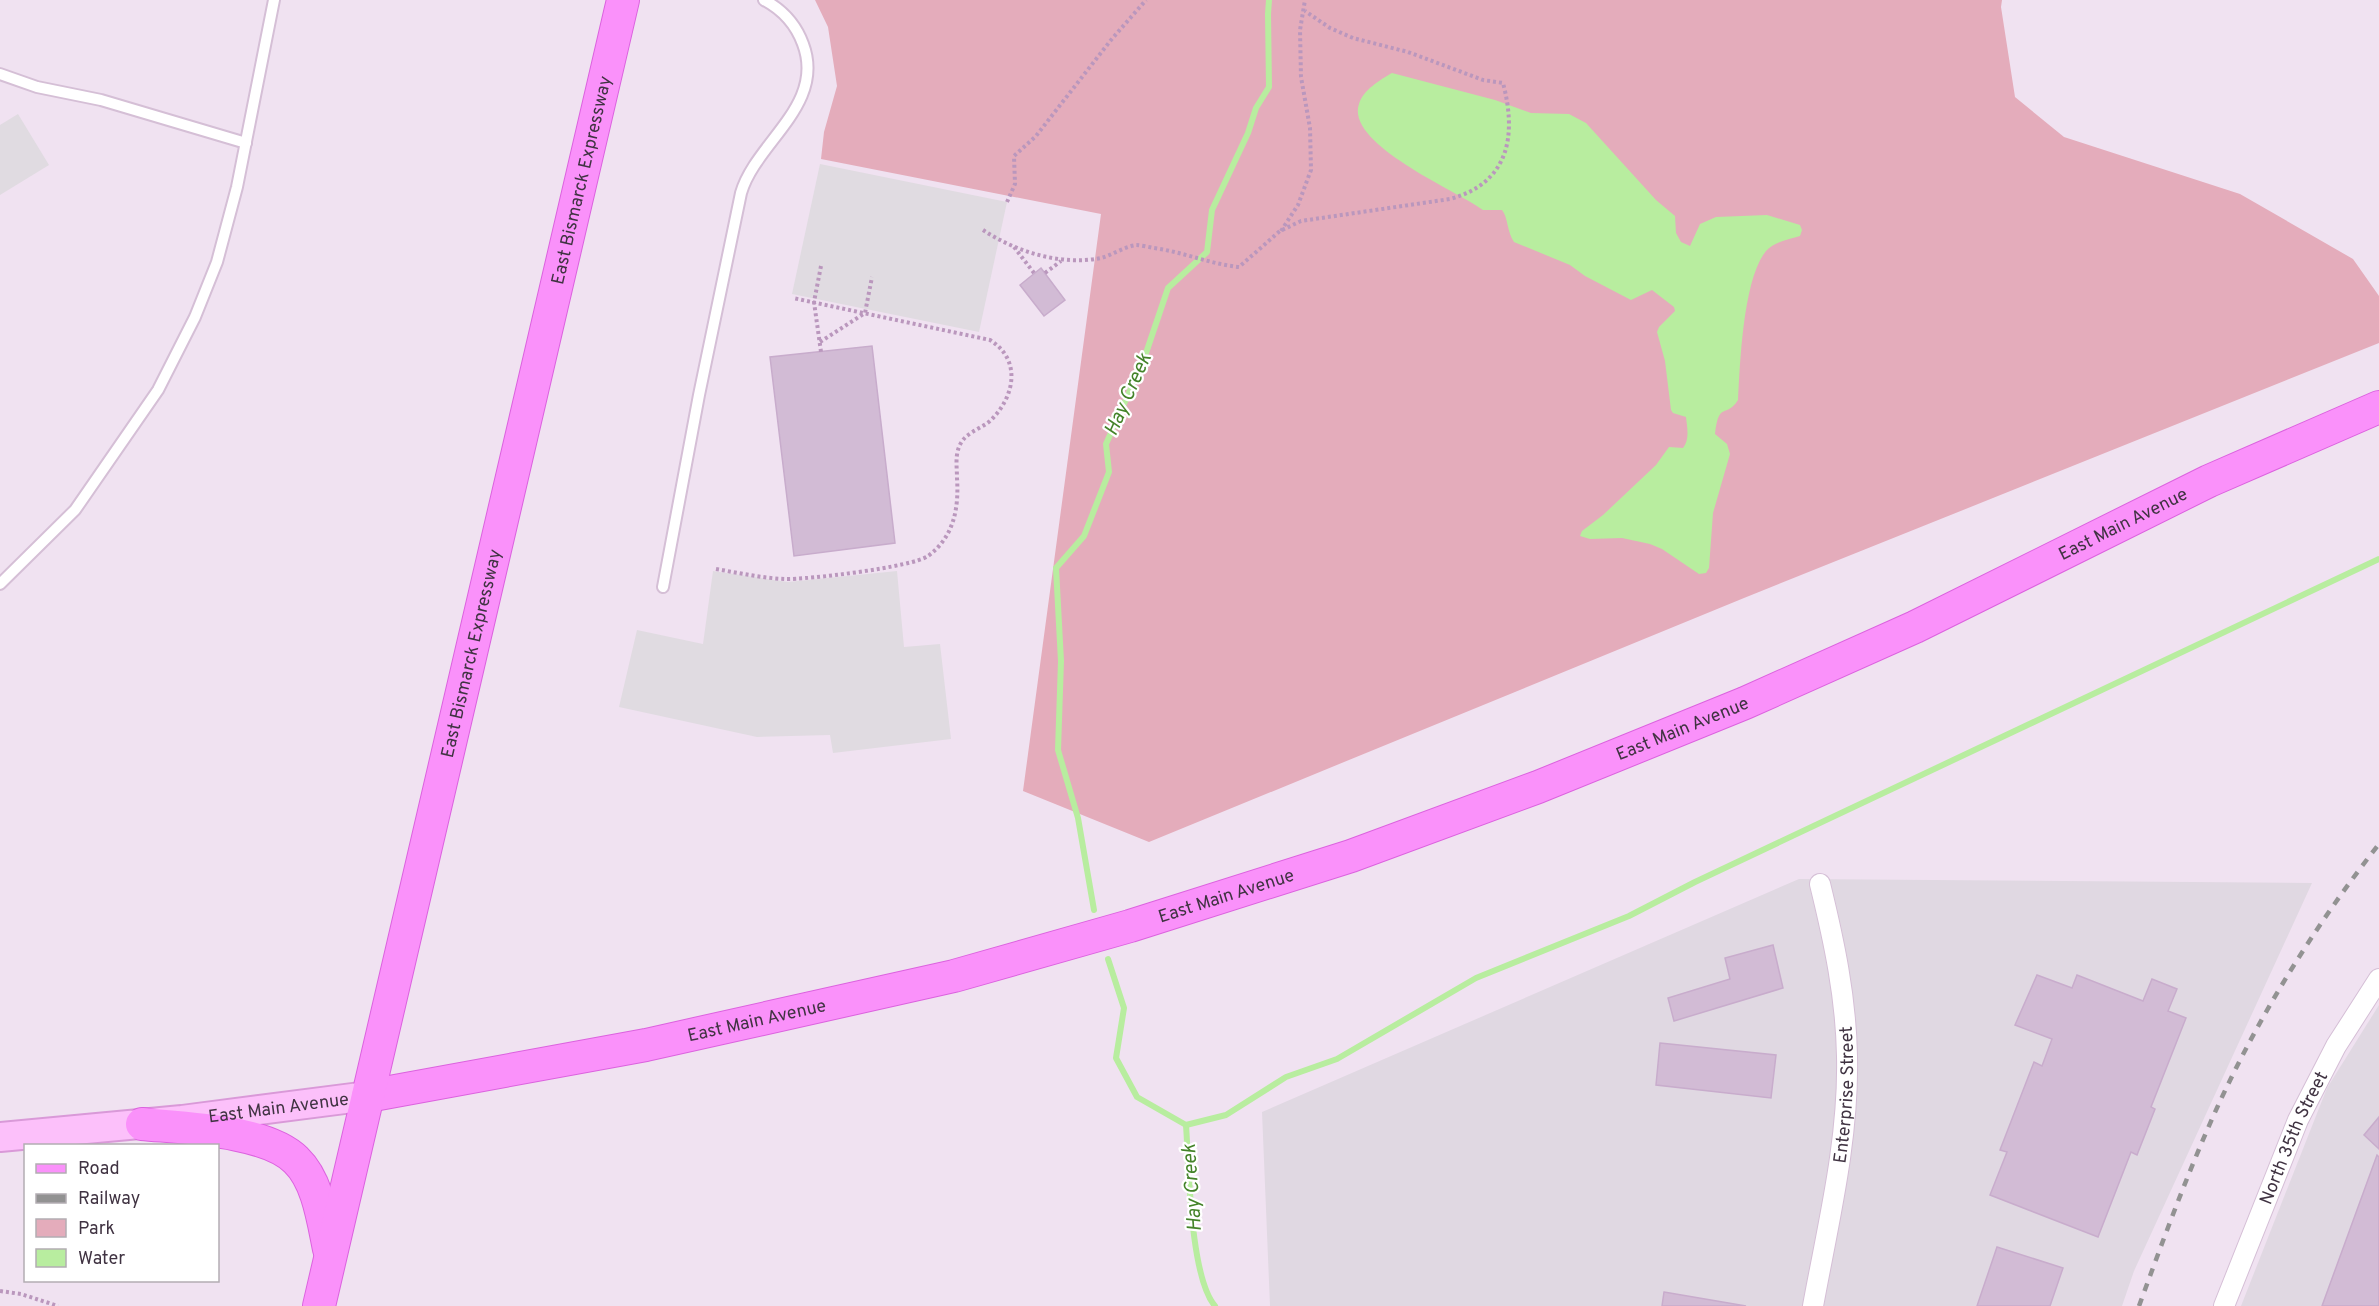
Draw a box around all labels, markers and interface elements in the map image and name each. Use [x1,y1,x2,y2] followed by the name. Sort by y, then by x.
[547,74,618,287] street label: East Bismarck Expressway
[1099,349,1159,440] water label: Hay Creek
[2055,483,2192,567] street label: East Main Avenue
[437,547,508,760] street label: East Bismarck Expressway
[1613,693,1753,767] street label: East Main Avenue
[1156,865,1297,929] street label: East Main Avenue
[685,995,828,1048] street label: East Main Avenue
[1829,1025,1860,1165] street label: Enterprise Street
[2255,1068,2334,1208] street label: North 35th Street
[207,1089,350,1129] street label: East Main Avenue
[1177,1142,1209,1233] water label: Hay Creek
[24,1144,219,1282] legend
[78,1158,120,1181] text: Road
[78,1188,140,1211] text: Railway
[78,1218,115,1241] text: Park
[78,1248,125,1271] text: Water

